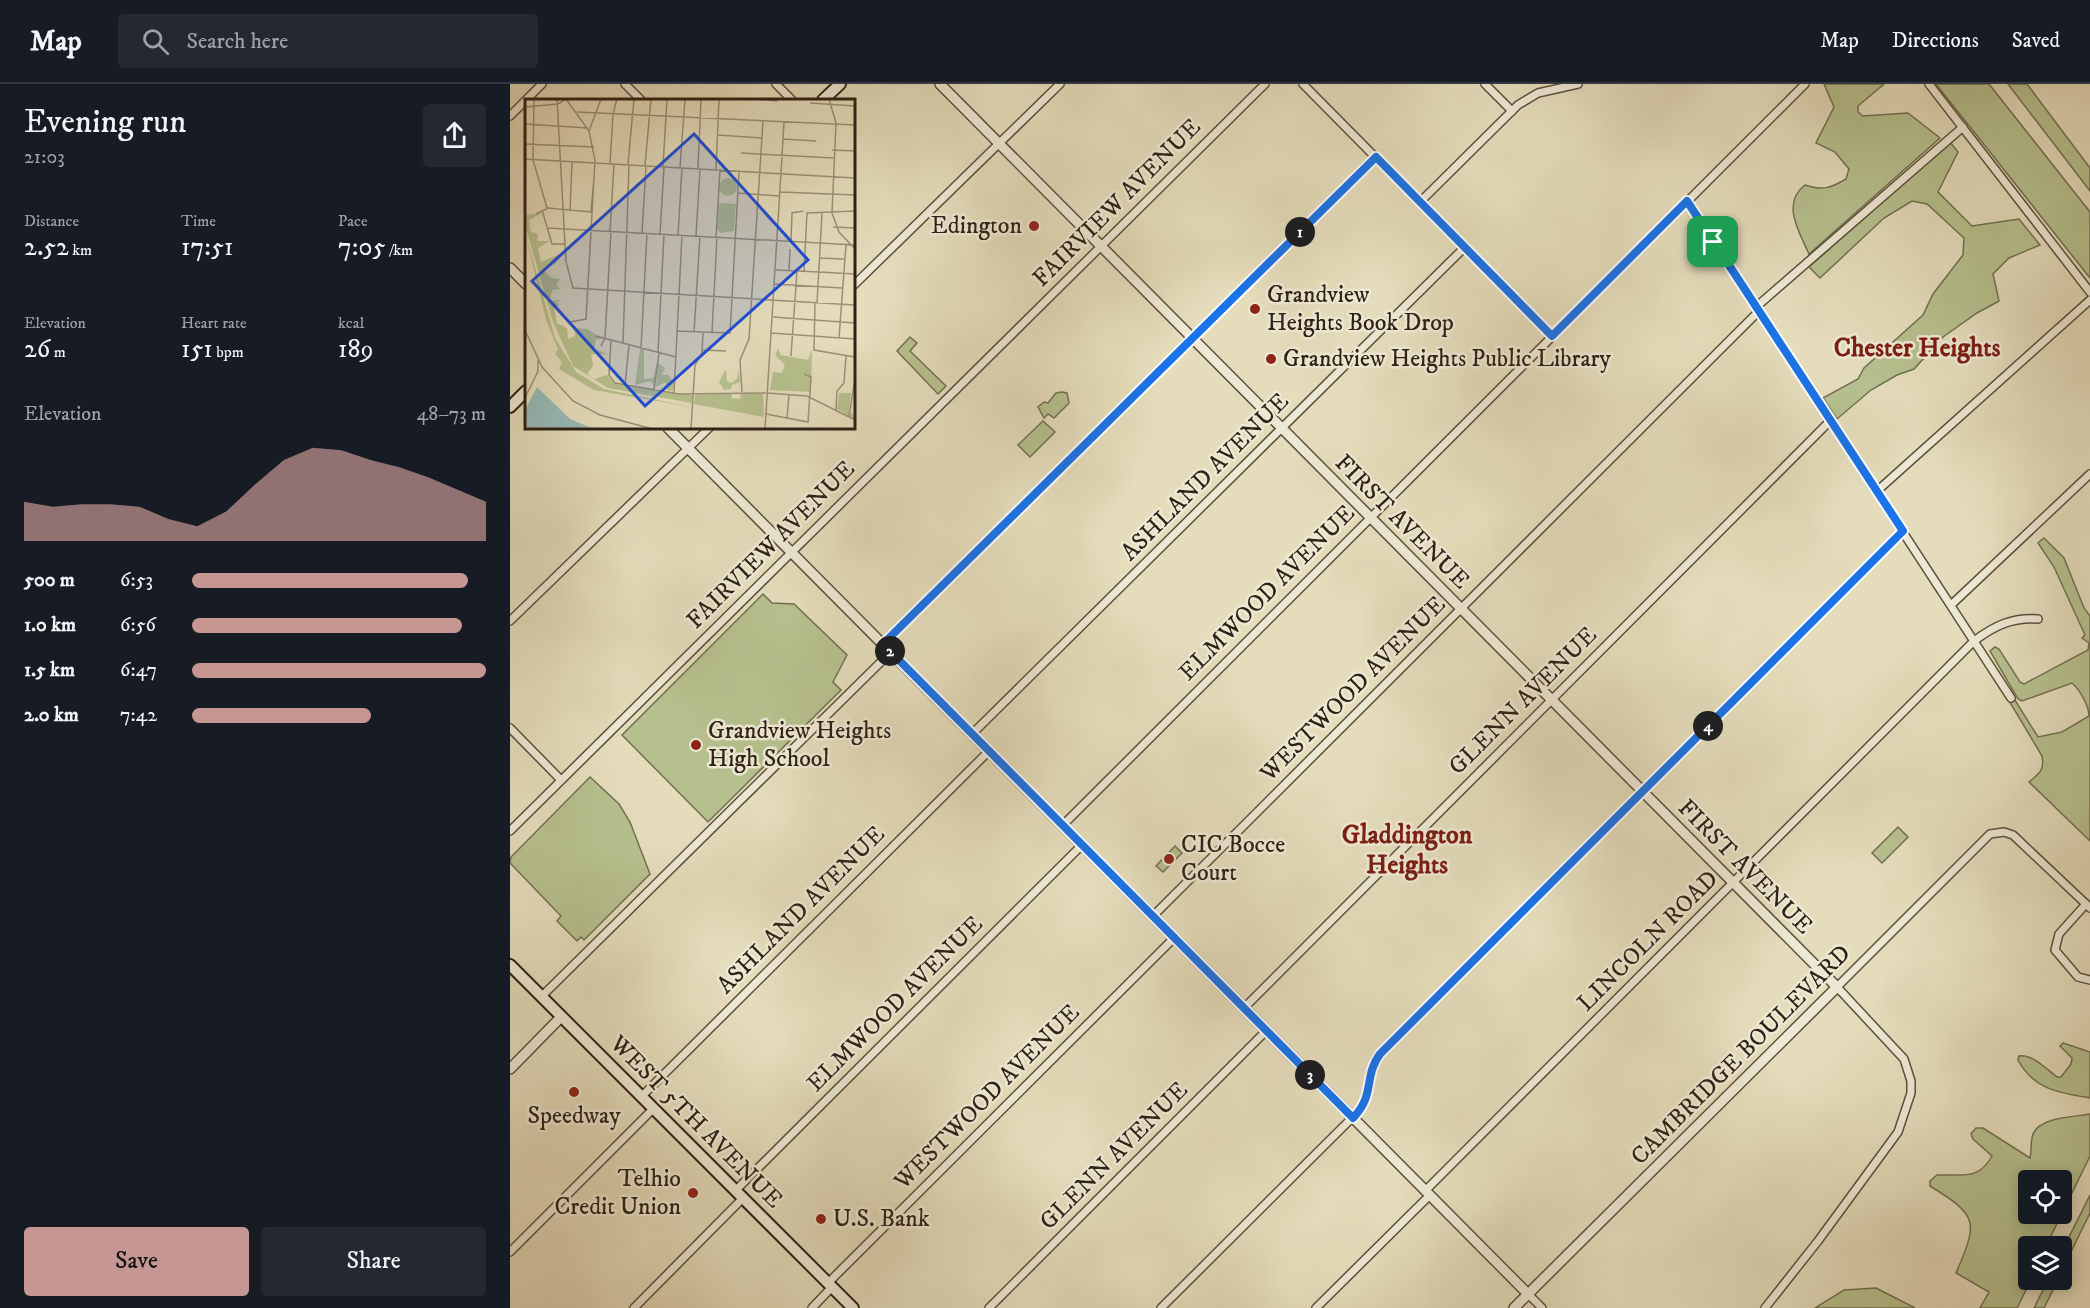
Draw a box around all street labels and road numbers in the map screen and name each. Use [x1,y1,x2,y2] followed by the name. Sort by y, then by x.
[1027,113,1207,293] street label: FAIRVIEW AVENUE
[1115,387,1295,567] street label: ASHLAND AVENUE
[1328,448,1476,596] street label: FIRST AVENUE
[681,455,861,635] street label: FAIRVIEW AVENUE
[1173,499,1361,687] street label: ELMWOOD AVENUE
[1253,590,1452,789] street label: WESTWOOD AVENUE
[1443,621,1603,781] street label: GLENN AVENUE
[1671,793,1819,941] street label: FIRST AVENUE
[711,820,891,1000] street label: ASHLAND AVENUE
[1571,864,1725,1018] street label: LINCOLN ROAD
[801,910,989,1098] street label: ELMWOOD AVENUE
[1625,939,1857,1171] street label: CAMBRIDGE BOULEVARD
[887,998,1086,1197] street label: WESTWOOD AVENUE
[603,1029,789,1215] street label: WEST 5TH AVENUE
[1034,1076,1194,1236] street label: GLENN AVENUE

